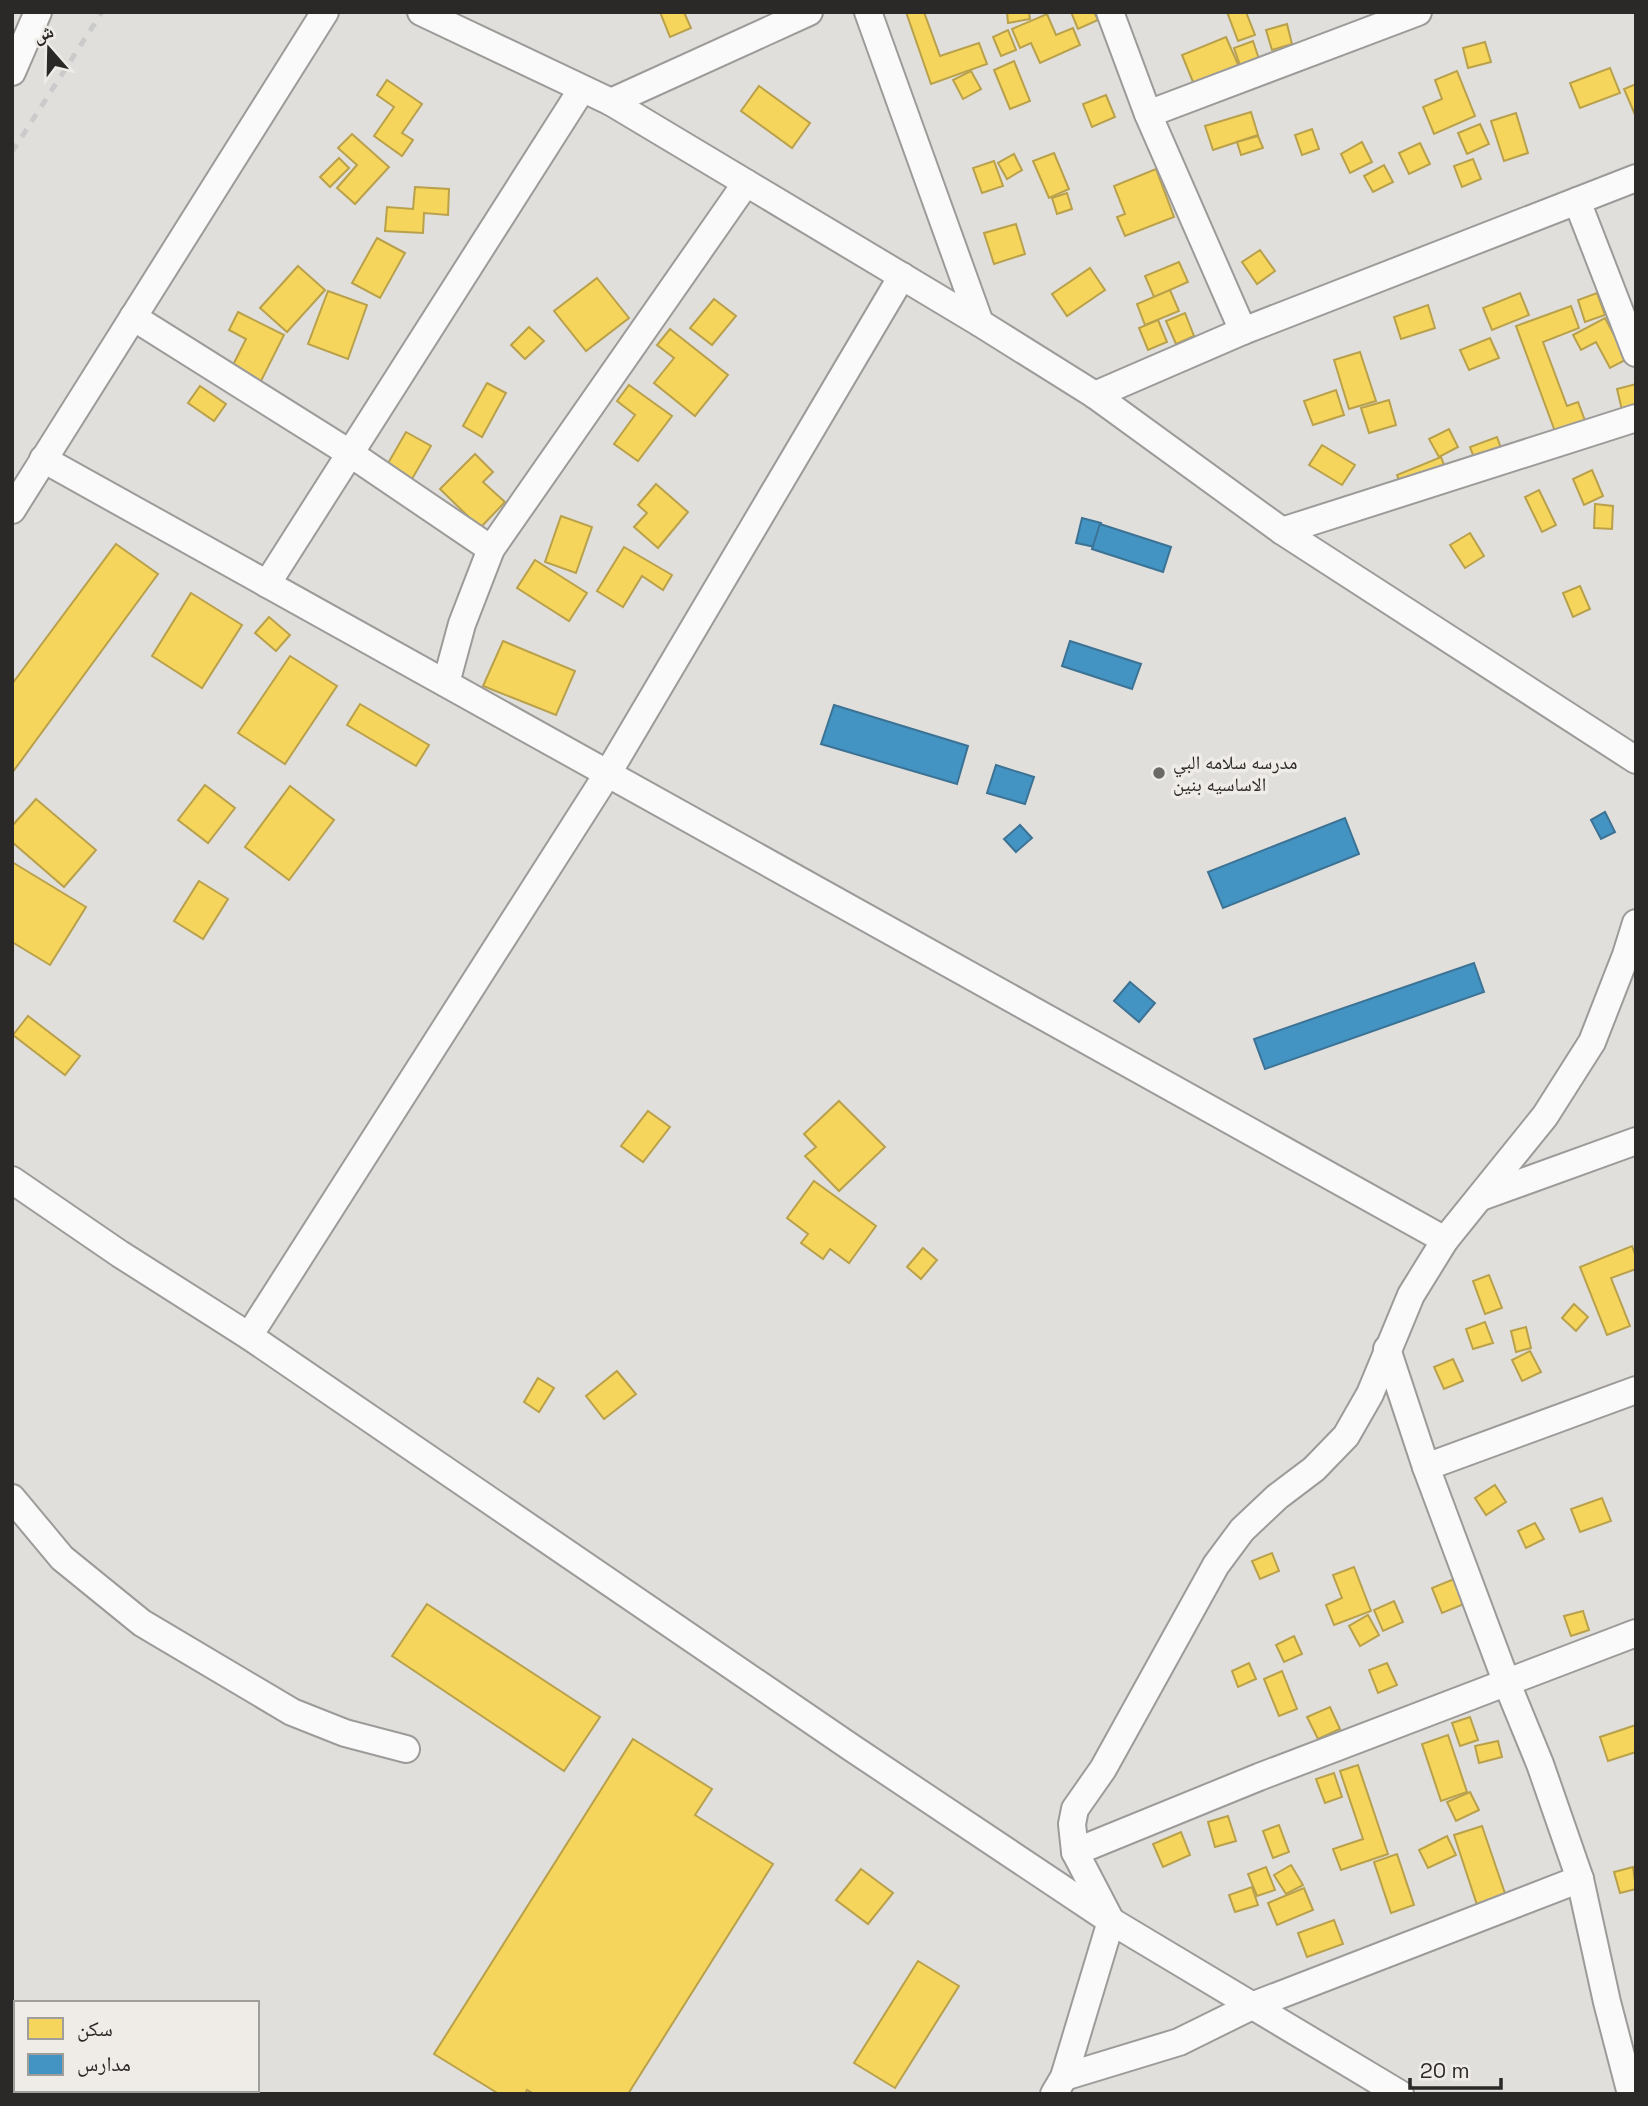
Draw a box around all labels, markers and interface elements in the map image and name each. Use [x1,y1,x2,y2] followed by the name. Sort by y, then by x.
[14,14,84,84] north arrow
[30,18,57,49] text: ش
[1173,750,1297,797] place label: مدرسه سلامه البي الاساسيه بنين
[1151,765,1167,781] marker: مدرسه سلامه البي الاساسيه بنين
[14,2001,259,2092] legend
[77,2015,113,2042] text: سكن
[1410,2046,1501,2090] scale bar
[77,2050,131,2077] text: مدارس
[1420,2057,1470,2084] text: 20 m

